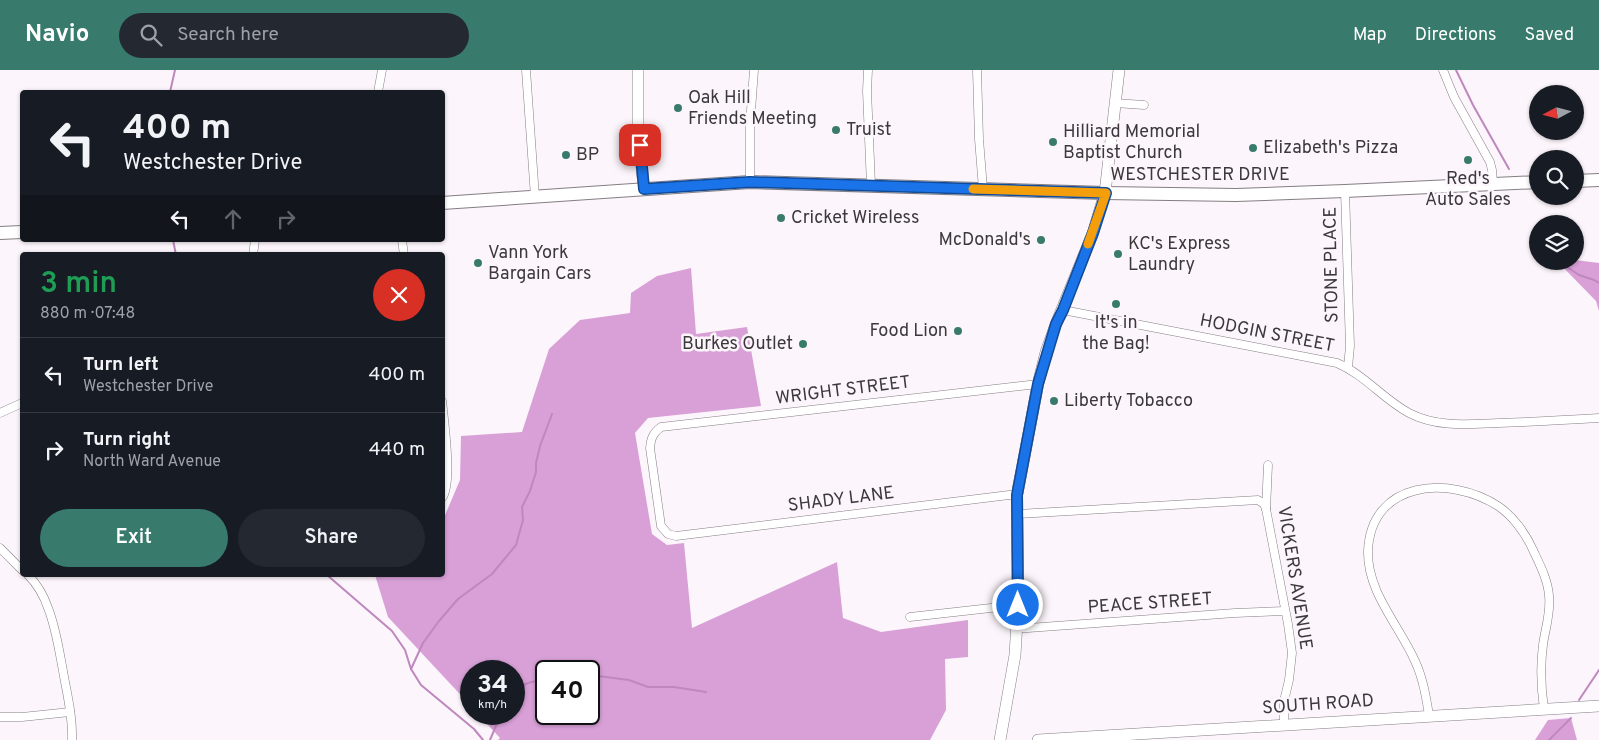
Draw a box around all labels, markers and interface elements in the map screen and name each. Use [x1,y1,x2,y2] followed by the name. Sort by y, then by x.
[119,13,469,58] search box
[25,20,89,50] text: Navio
[137,21,165,49] icon: search
[177,23,279,47] text: Search here
[1353,24,1387,47] text: Map
[1415,24,1497,47] text: Directions
[1525,24,1574,47] text: Saved
[1529,85,1584,140] north arrow
[1529,85,1584,270] map controls
[688,87,817,131] place label: Oak Hill Friends Meeting
[672,102,684,114] marker: Oak Hill Friends Meeting
[123,107,231,151] text: 400 m
[40,110,105,175] icon: left
[846,119,892,142] place label: Truist
[1063,121,1200,165] place label: Hilliard Memorial Baptist Church
[619,124,661,166] pin
[830,124,842,136] marker: Truist
[626,131,654,159] icon: arrive
[1047,136,1059,148] marker: Hilliard Memorial Baptist Church
[1263,137,1398,160] place label: Elizabeth's Pizza
[1247,142,1259,154] marker: Elizabeth's Pizza
[576,144,599,167] place label: BP
[560,149,572,161] marker: BP
[123,150,302,177] text: Westchester Drive
[1529,150,1584,205] button: search
[1462,154,1474,166] marker: Red's Auto Sales
[1110,164,1290,187] street label: WESTCHESTER DRIVE
[1425,168,1511,212] place label: Red's Auto Sales
[166,205,194,233] icon: left
[219,205,247,233] icon: ahead
[272,205,300,233] icon: right
[791,207,919,230] place label: Cricket Wireless
[1319,207,1345,323] street label: STONE PLACE
[775,212,787,224] marker: Cricket Wireless
[1529,215,1584,270] button: layers
[939,229,1031,252] place label: McDonald's
[1128,233,1231,277] place label: KC's Express Laundry
[1035,234,1047,246] marker: McDonald's
[488,242,592,286] place label: Vann York Bargain Cars
[1112,248,1124,260] marker: KC's Express Laundry
[472,257,484,269] marker: Vann York Bargain Cars
[40,266,117,303] text: 3 min
[373,269,425,321] button: close
[1110,298,1122,310] marker: It's in the Bag!
[40,304,135,324] text: 880 m · 07:48
[1198,310,1336,358] street label: HODGIN STREET
[1082,312,1150,356] place label: It's in the Bag!
[870,320,948,343] place label: Food Lion
[952,325,964,337] marker: Food Lion
[682,333,793,356] place label: Burkes Outlet
[797,338,809,350] marker: Burkes Outlet
[83,353,159,377] text: Turn left
[40,361,68,389] icon: left
[368,363,425,387] text: 400 m
[774,371,912,411] street label: WRIGHT STREET
[83,377,213,397] text: Westchester Drive
[1064,390,1193,413] place label: Liberty Tobacco
[1048,395,1060,407] marker: Liberty Tobacco
[83,428,171,452] text: Turn right
[40,436,68,464] icon: right
[369,438,425,462] text: 440 m
[83,452,221,472] text: North Ward Avenue
[786,482,896,518] street label: SHADY LANE
[1271,504,1317,652] street label: VICKERS AVENUE
[40,509,228,567] button: Exit
[238,509,425,567] button: Share
[991,578,1043,630] position arrow
[1087,588,1213,620] street label: PEACE STREET
[535,660,600,725] speed limit sign: 40
[477,670,508,702] text: 34
[1261,690,1375,720] street label: SOUTH ROAD
[478,697,507,713] text: km/h

